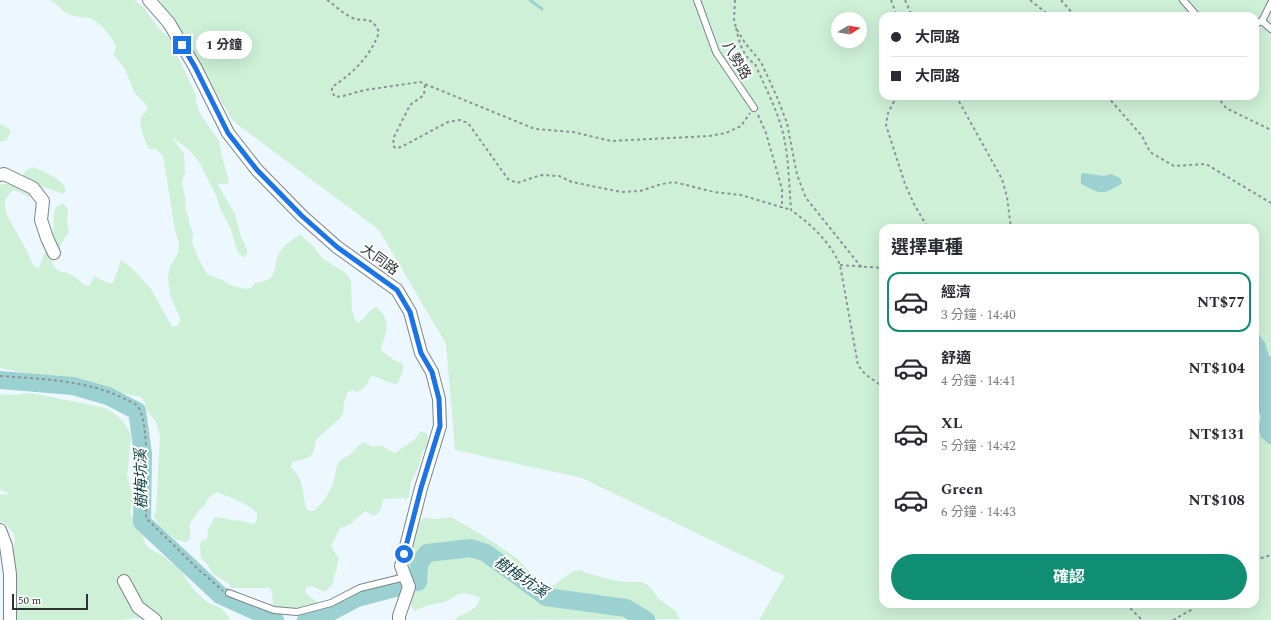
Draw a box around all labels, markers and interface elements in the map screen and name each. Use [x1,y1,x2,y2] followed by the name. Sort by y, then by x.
[831,12,867,48] north arrow
[831,12,867,48] map controls
[915,26,960,49] text: 大同路
[196,31,252,59] callout: 1 分鐘
[206,35,242,55] text: 1 分鐘
[173,36,191,54] route end
[717,37,756,84] street label: 八勢路
[915,65,960,88] text: 大同路
[891,234,963,261] text: 選擇車種
[357,239,403,280] street label: 大同路
[941,281,971,304] text: 經濟
[893,284,929,320] icon: car
[1197,291,1245,314] text: NT$77
[941,305,1016,325] text: 3 分鐘 · 14:40
[941,347,971,370] text: 舒適
[893,350,929,386] icon: car
[1189,357,1245,380] text: NT$104
[941,371,1016,391] text: 4 分鐘 · 14:41
[941,412,962,435] text: XL
[893,416,929,452] icon: car
[1189,423,1245,446] text: NT$131
[941,436,1016,456] text: 5 分鐘 · 14:42
[129,447,154,509] water label: 樹梅坑溪
[941,478,983,501] text: Green
[893,482,929,518] icon: car
[1189,489,1245,512] text: NT$108
[941,502,1016,522] text: 6 分鐘 · 14:43
[395,545,413,563] route start
[489,551,554,605] water label: 樹梅坑溪
[891,554,1247,600] button: 確認
[12,592,88,611] scale bar
[18,592,41,609] text: 50 m

